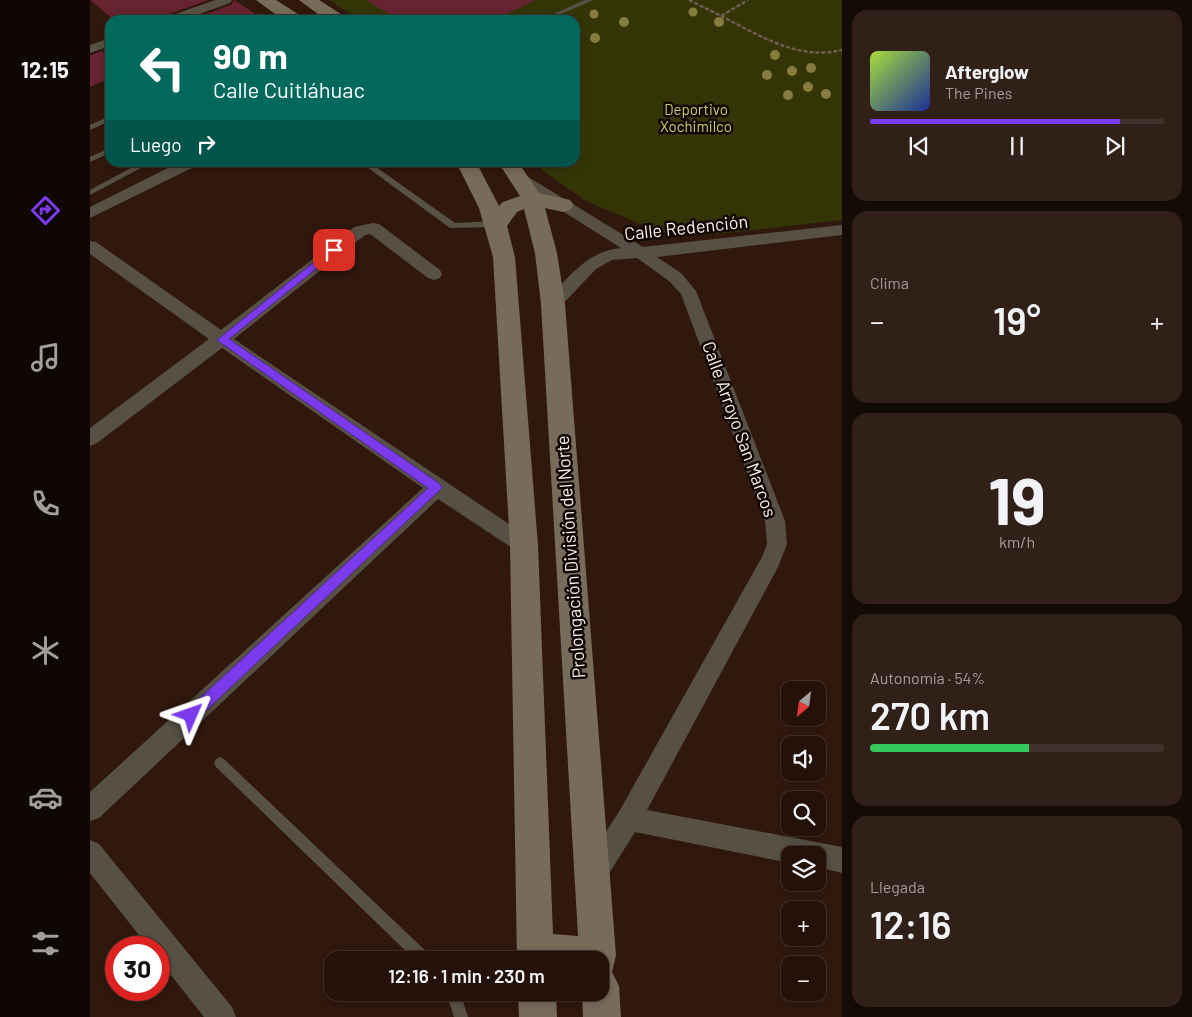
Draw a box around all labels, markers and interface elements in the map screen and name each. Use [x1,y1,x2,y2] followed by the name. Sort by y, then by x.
[213,34,288,76] text: 90 m
[130,35,195,100] icon: left
[21,56,69,82] text: 12:15
[945,60,1029,83] text: Afterglow
[213,76,365,102] text: Calle Cuitláhuac
[945,83,1013,102] text: The Pines
[660,100,732,135] park label: Deportivo Xochimilco
[192,130,220,158] icon: right
[905,132,933,160] icon: previous
[1003,132,1031,160] icon: pause
[1101,132,1129,160] icon: next
[130,133,182,156] text: Luego
[28,193,63,228] icon: directions
[623,210,749,244] street label: Calle Redención
[313,229,355,271] pin
[320,236,348,264] icon: arrive
[870,273,909,292] text: Clima
[993,297,1041,343] text: 19°
[870,304,884,338] text: −
[1150,304,1164,338] text: +
[698,338,782,520] street label: Calle Arroyo San Marcos
[28,340,63,375] icon: music
[551,435,589,679] street label: Prolongación División del Norte
[988,460,1046,538] text: 19
[28,486,63,521] icon: phone
[999,532,1035,551] text: km/h
[28,633,63,668] icon: climate
[870,668,985,687] text: Autonomía · 54%
[781,681,826,726] north arrow
[781,681,826,1001] map controls
[164,688,216,740] position arrow
[870,692,990,738] text: 270 km
[781,736,826,781] button: sound
[28,780,63,815] icon: car
[781,791,826,836] button: search
[781,846,826,891] button: layers
[870,877,925,896] text: Llegada
[781,901,826,946] button: +
[870,901,951,947] text: 12:16
[28,926,63,961] icon: filters
[105,936,170,1001] speed limit sign: 30
[781,956,826,1001] button: −
[388,964,545,987] text: 12:16 · 1 min · 230 m

